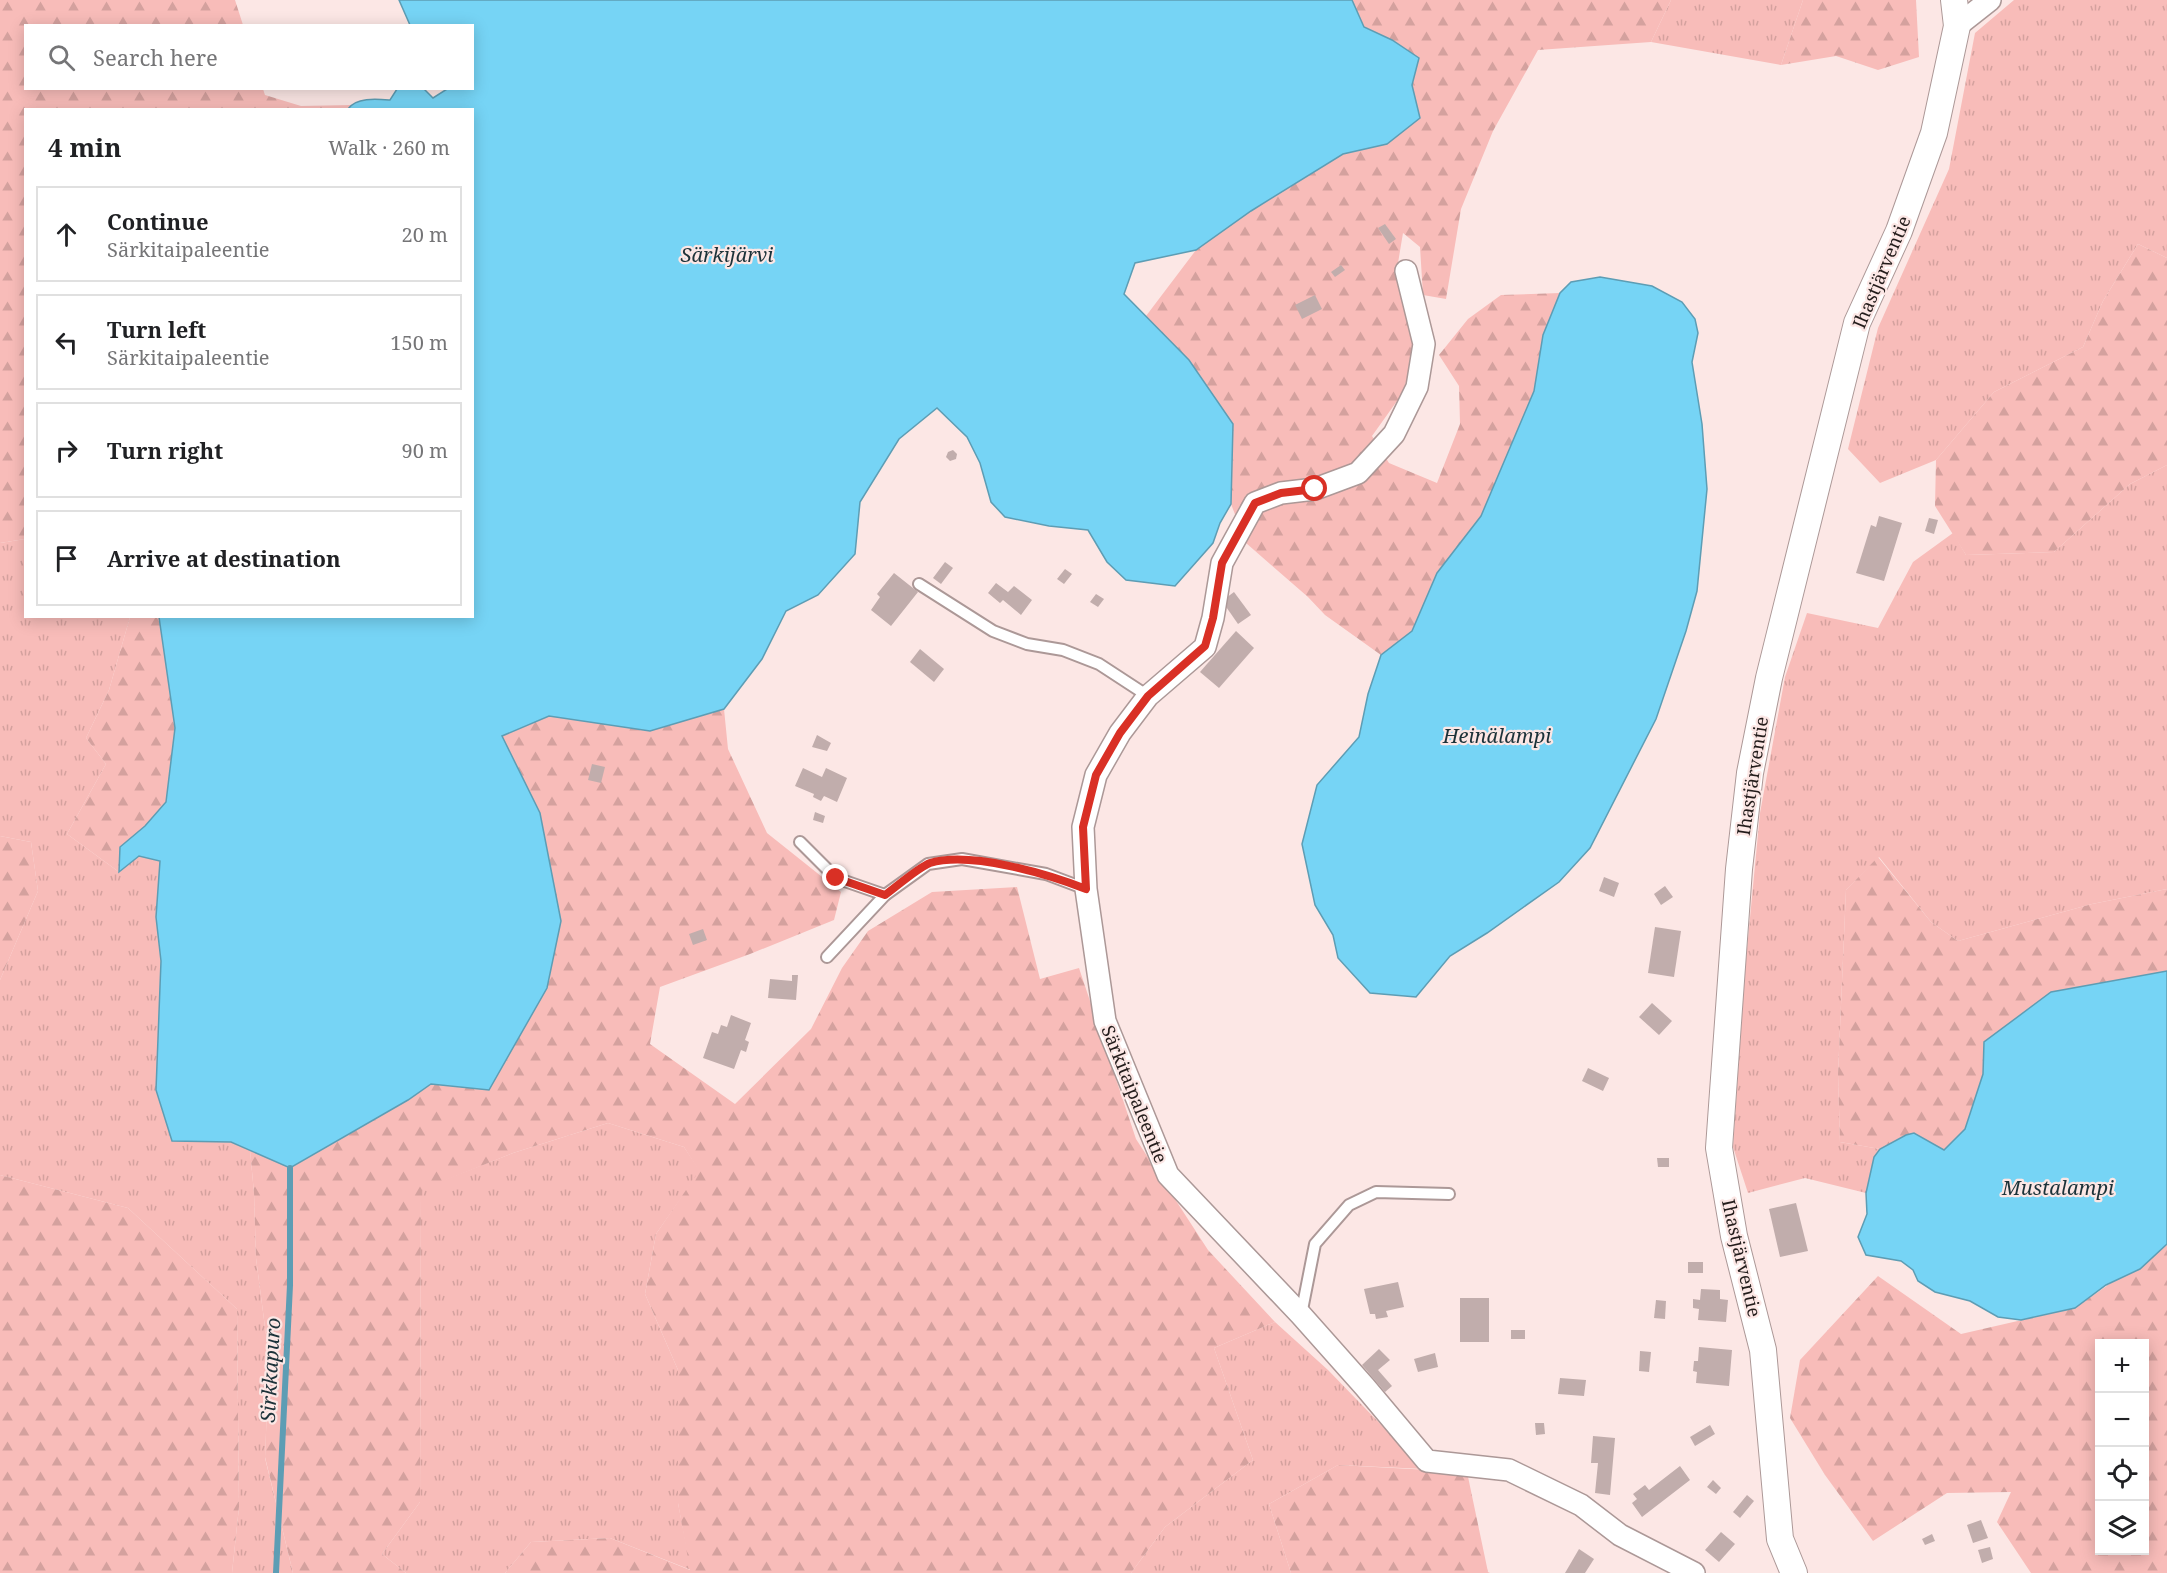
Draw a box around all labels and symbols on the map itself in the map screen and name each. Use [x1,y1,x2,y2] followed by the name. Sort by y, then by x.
[1847,212,1915,332] street label: Ihastjärventie
[681,241,773,268] water label: Särkijärvi
[1301,475,1327,501] route start
[1731,715,1773,837] street label: Ihastjärventie
[1442,722,1551,749] water label: Heinälampi
[822,864,848,890] route end
[1096,1022,1174,1166] street label: Särkitaipaleentie
[2001,1174,2114,1201] water label: Mustalampi
[1717,1197,1767,1319] street label: Ihastjärventie
[254,1317,286,1423] water label: Sirkkapuro

